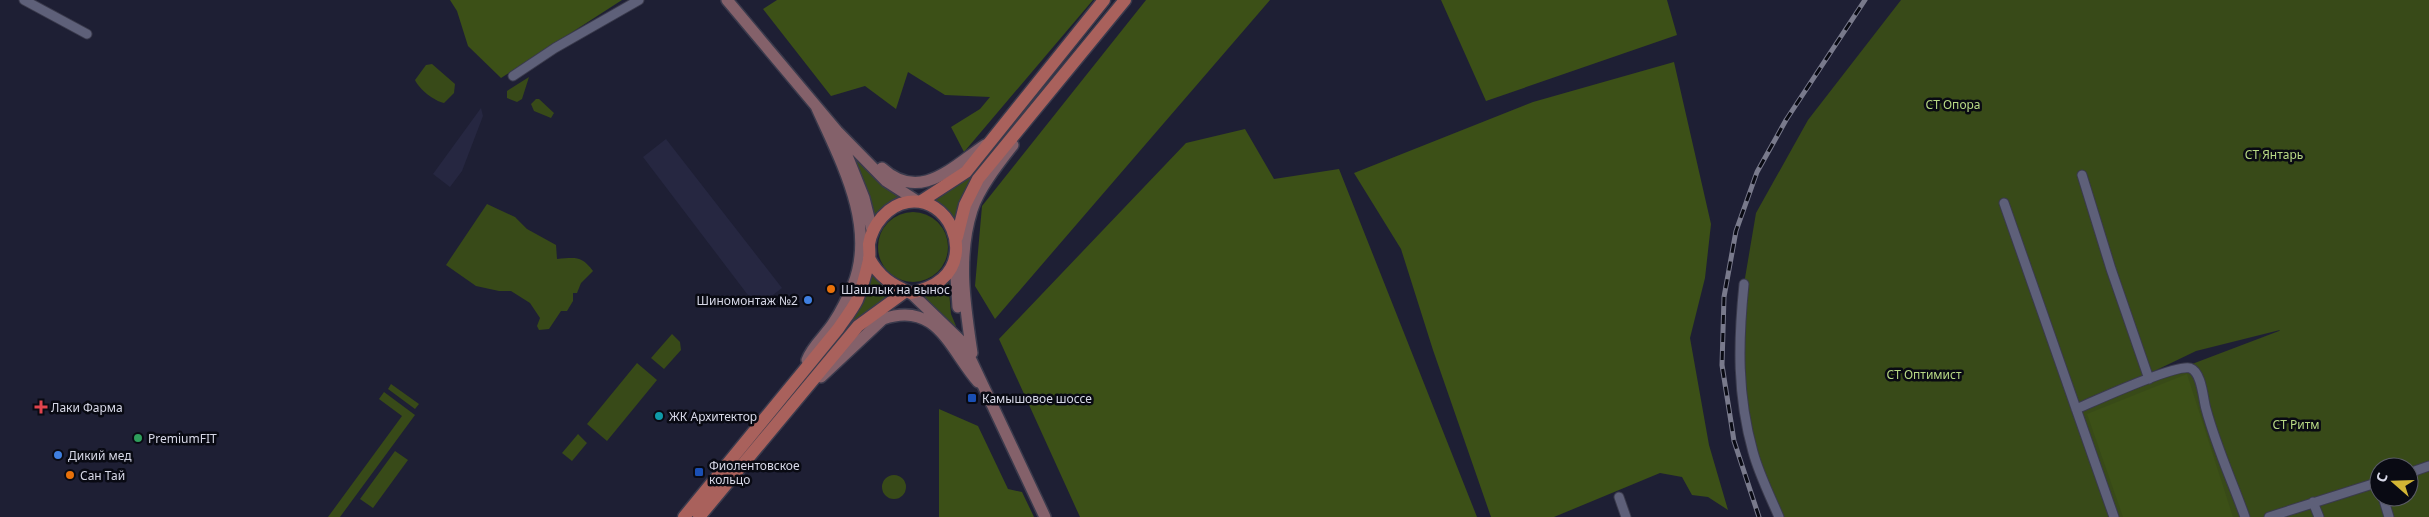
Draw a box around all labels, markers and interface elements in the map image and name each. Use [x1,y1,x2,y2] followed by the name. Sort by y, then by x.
[1926,96,1980,113] park label: СТ Опора
[2245,146,2303,163] park label: СТ Янтарь
[841,281,950,298] place label: Шашлык на вынос
[825,283,837,295] marker: Шашлык на вынос
[697,292,798,309] place label: Шиномонтаж №2
[802,294,814,306] marker: Шиномонтаж №2
[1886,366,1962,383] park label: СТ Оптимист
[982,390,1092,407] place label: Камышовое шоссе
[966,392,978,404] marker: Камышовое шоссе
[51,399,123,416] place label: Лаки Фарма
[35,401,47,413] marker: Лаки Фарма
[669,408,757,425] place label: ЖК Архитектор
[653,410,665,422] marker: ЖК Архитектор
[2273,416,2319,433] park label: СТ Ритм
[148,430,217,447] place label: PremiumFIT
[132,432,144,444] marker: PremiumFIT
[68,447,132,464] place label: Дикий мед
[52,449,64,461] marker: Дикий мед
[709,457,800,488] place label: Фиолентовское кольцо
[2369,457,2419,507] north arrow
[693,466,705,478] marker: Фиолентовское кольцо
[80,467,125,484] place label: Сан Тай
[64,469,76,481] marker: Сан Тай
[2371,470,2392,485] text: С

